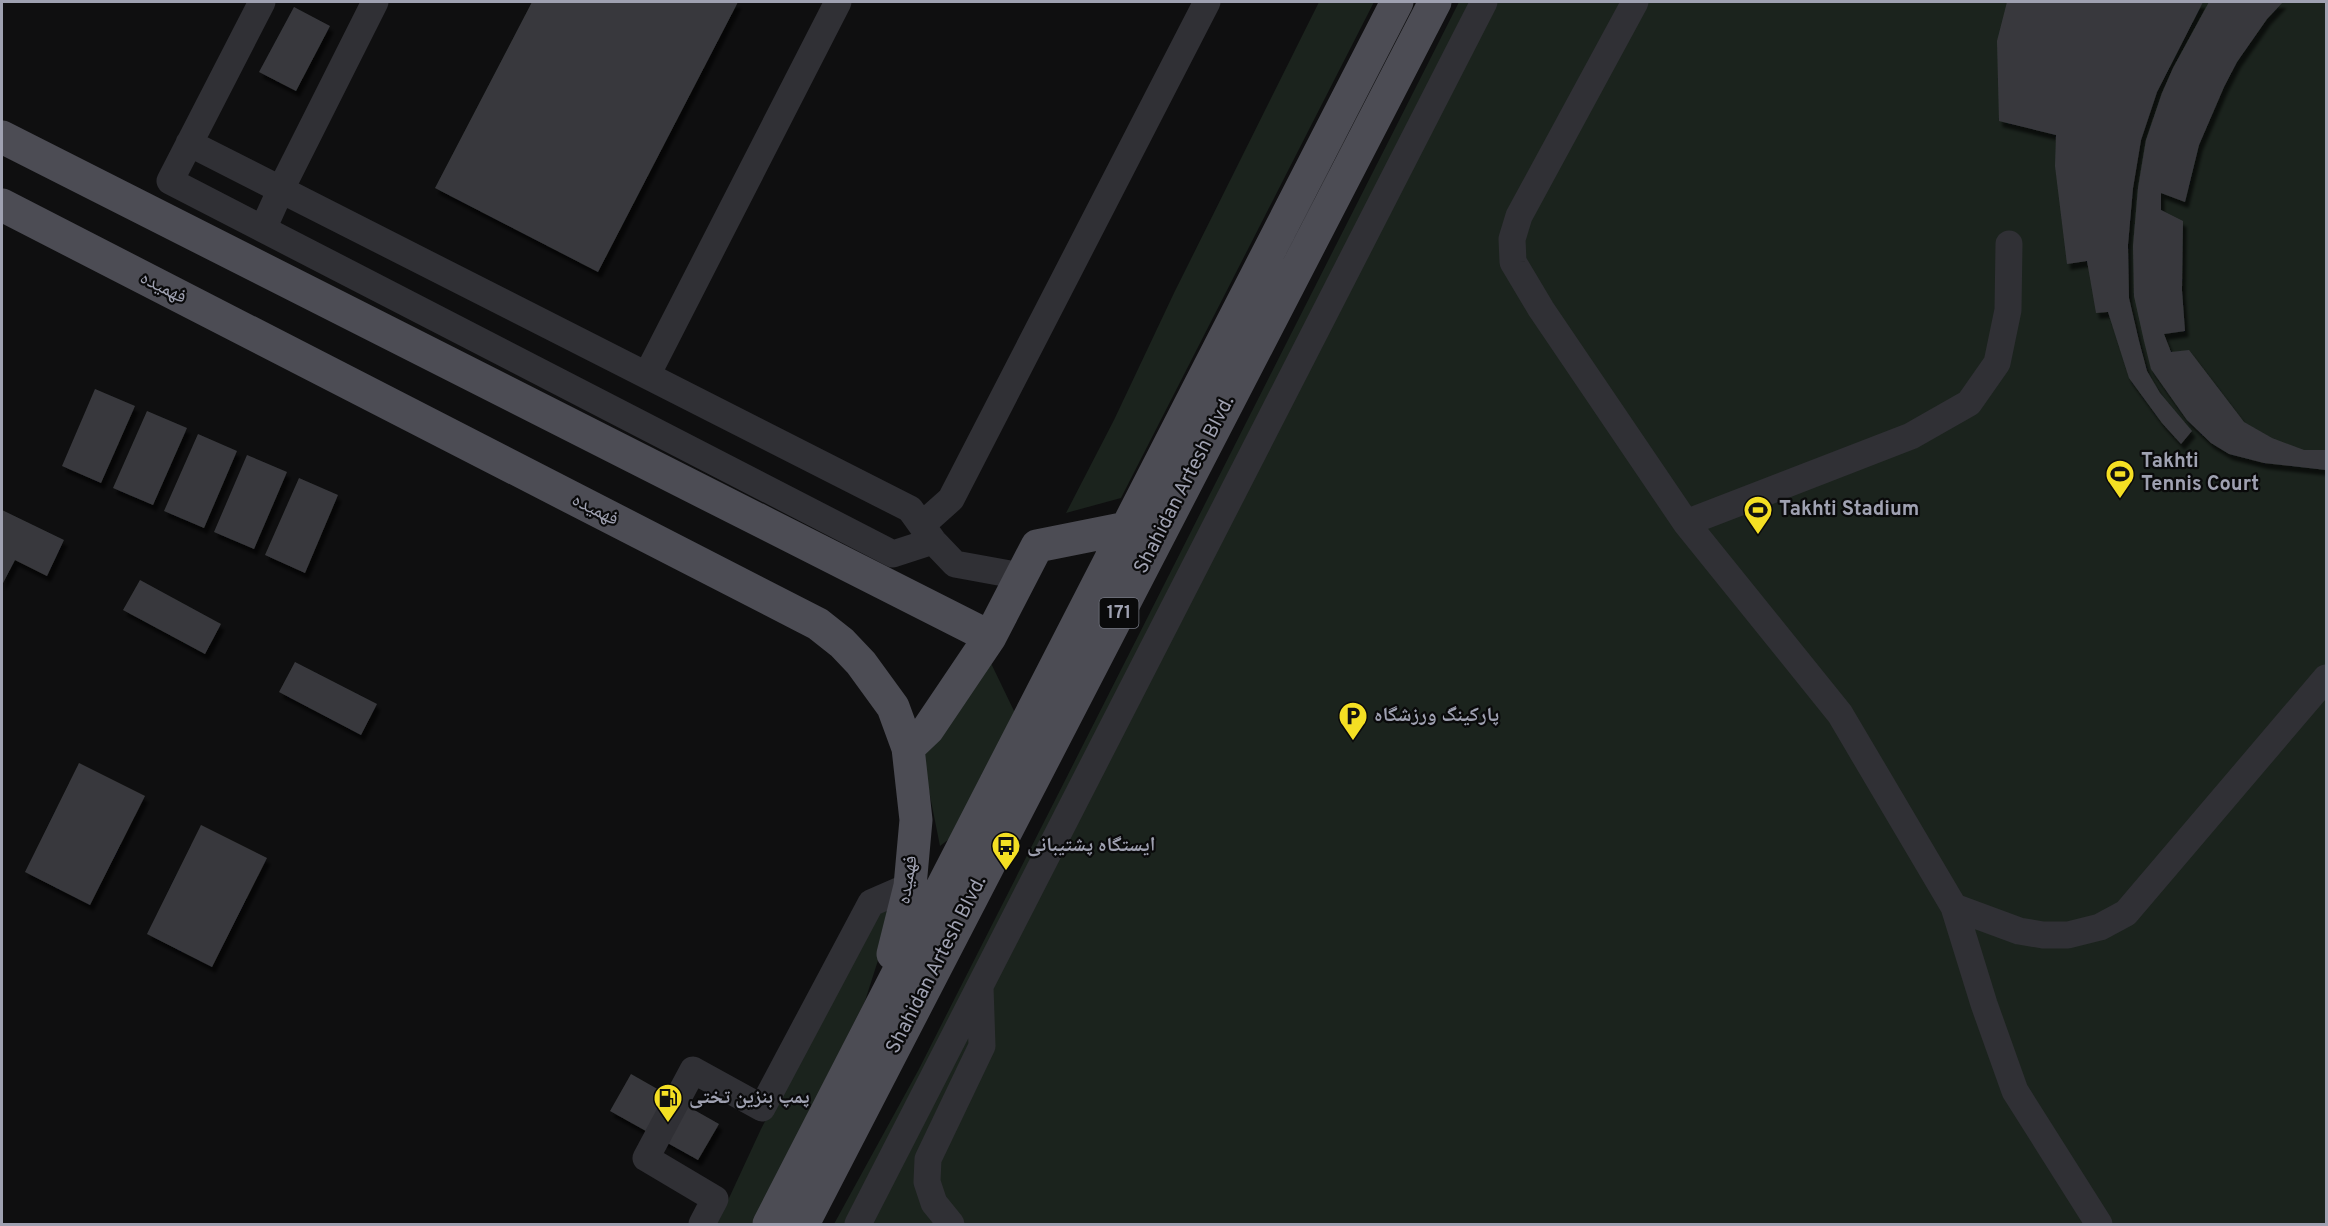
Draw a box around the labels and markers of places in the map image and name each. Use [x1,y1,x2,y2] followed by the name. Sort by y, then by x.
[2141,449,2259,498] place label: Takhti Tennis Court
[2104,458,2136,500] sports icon: Takhti Tennis Court
[1742,494,1774,536] sports icon: Takhti Stadium
[1779,497,1919,523] place label: Takhti Stadium
[1337,700,1369,742] parking icon: پارکینگ ورزشگاه
[1374,703,1499,729] place label: پارکینگ ورزشگاه
[990,830,1022,872] bus stop icon: ایستگاه پشتیبانی
[1027,833,1155,859] place label: ایستگاه پشتیبانی
[652,1082,684,1124] fuel station icon: پمپ بنزین تختی
[689,1085,810,1111] place label: پمپ بنزین تختی

